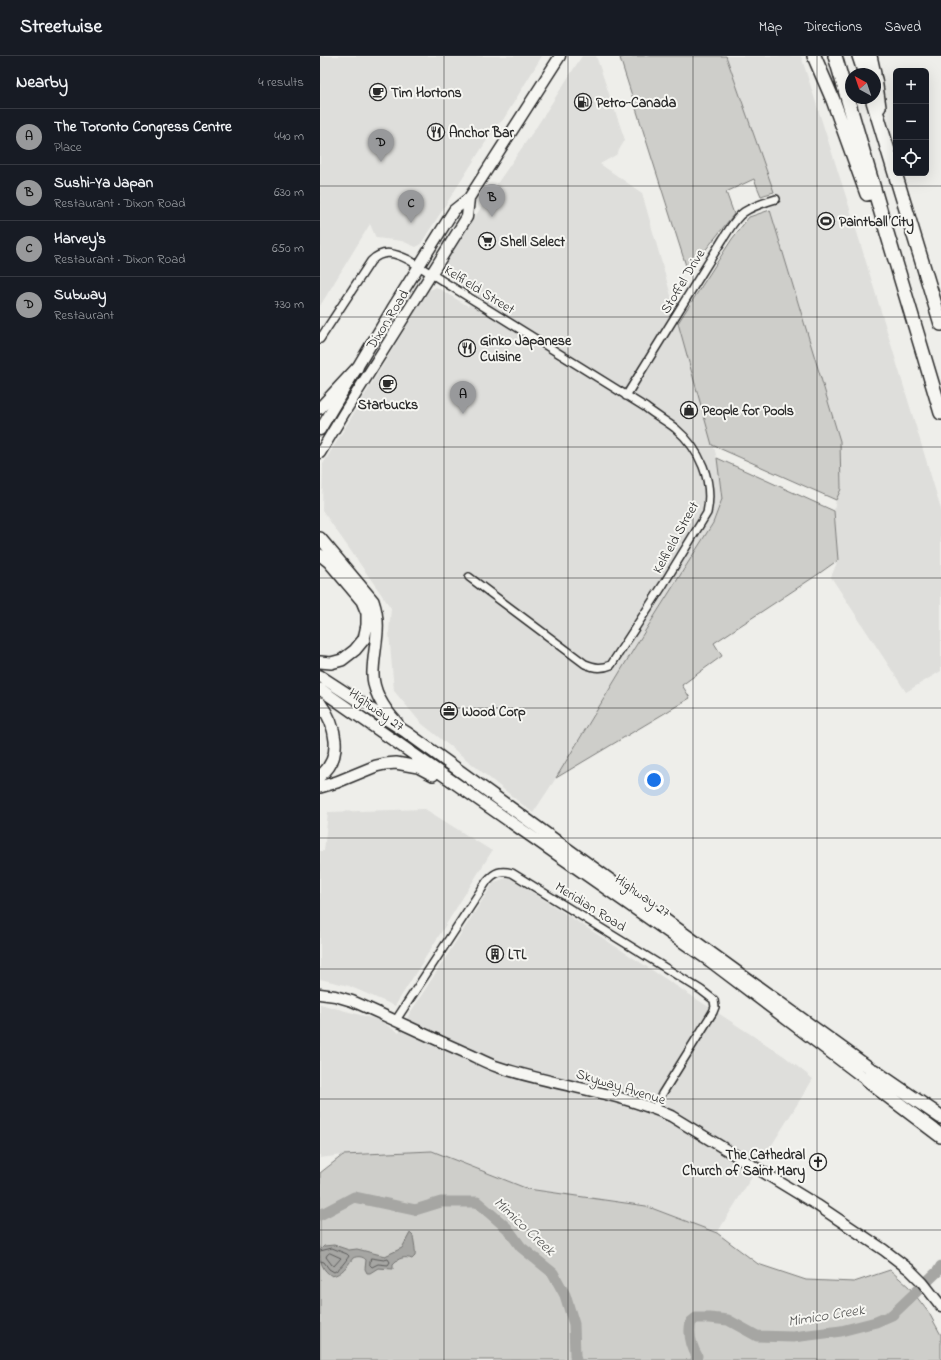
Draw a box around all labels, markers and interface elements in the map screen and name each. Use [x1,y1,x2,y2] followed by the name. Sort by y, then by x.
[20,14,102,41] text: Streetwise
[759,17,782,38] text: Map
[804,17,862,38] text: Directions
[884,17,921,38] text: Saved
[845,68,881,104] north arrow
[893,68,929,176] map controls
[893,68,929,104] button: +
[16,70,68,95] text: Nearby
[258,73,304,92] text: 4 results
[368,82,388,102] cafe icon: Tim Hortons
[391,83,462,104] place label: Tim Hortons
[573,92,593,112] fuel station icon: Petro-Canada
[596,93,677,114] place label: Petro-Canada
[893,104,929,140] button: −
[54,116,232,138] text: The Toronto Congress Centre
[426,122,446,142] restaurant icon: Anchor Bar
[449,123,514,144] place label: Anchor Bar
[25,127,33,146] text: A
[274,127,304,146] text: 440 m
[368,129,394,162] pin: D
[54,138,82,157] text: Place
[893,140,929,176] button: locate
[54,172,153,194] text: Sushi-Ya Japan
[25,183,33,202] text: B
[274,183,304,202] text: 630 m
[479,184,505,217] pin: B
[398,190,424,223] pin: C
[54,194,186,213] text: Restaurant · Dixon Road
[816,211,836,231] sports icon: Paintball City
[839,212,914,235] place label: Paintball City
[54,228,106,250] text: Harvey's
[477,231,497,251] supermarket icon: Shell Select
[500,232,565,253] place label: Shell Select
[25,239,33,258] text: C
[272,239,304,258] text: 650 m
[656,245,711,318] street label: Stoffel Drive
[54,250,186,269] text: Restaurant · Dixon Road
[440,260,519,320] street label: Kelfield Street
[54,284,106,306] text: Subway
[361,286,415,355] street label: Dixon Road
[24,295,34,314] text: D
[274,295,304,314] text: 730 m
[54,306,114,325] text: Restaurant
[480,331,572,368] place label: Ginko Japanese Cuisine
[457,338,477,358] restaurant icon: Ginko Japanese Cuisine
[378,374,398,394] cafe icon: Starbucks
[450,381,476,414] pin: A
[358,395,418,416] place label: Starbucks
[679,400,699,420] shop icon: People for Pools
[702,401,794,422] place label: People for Pools
[648,498,705,578] street label: Kelfield Street
[343,683,408,738] street label: Highway 27
[439,701,459,721] office icon: Wood Corp
[462,702,526,723] place label: Wood Corp
[644,770,664,790] your location
[609,869,674,924] street label: Highway 27
[551,877,630,938] street label: Meridian Road
[485,944,505,964] building icon: LTL
[508,945,527,966] place label: LTL
[573,1064,669,1112] street label: Skyway Avenue
[682,1145,806,1184] place label: The Cathedral Church of Saint Mary
[808,1152,828,1172] church icon: The Cathedral Church of Saint Mary
[489,1192,561,1262] water label: Mimico Creek
[786,1299,867,1333] water label: Mimico Creek

